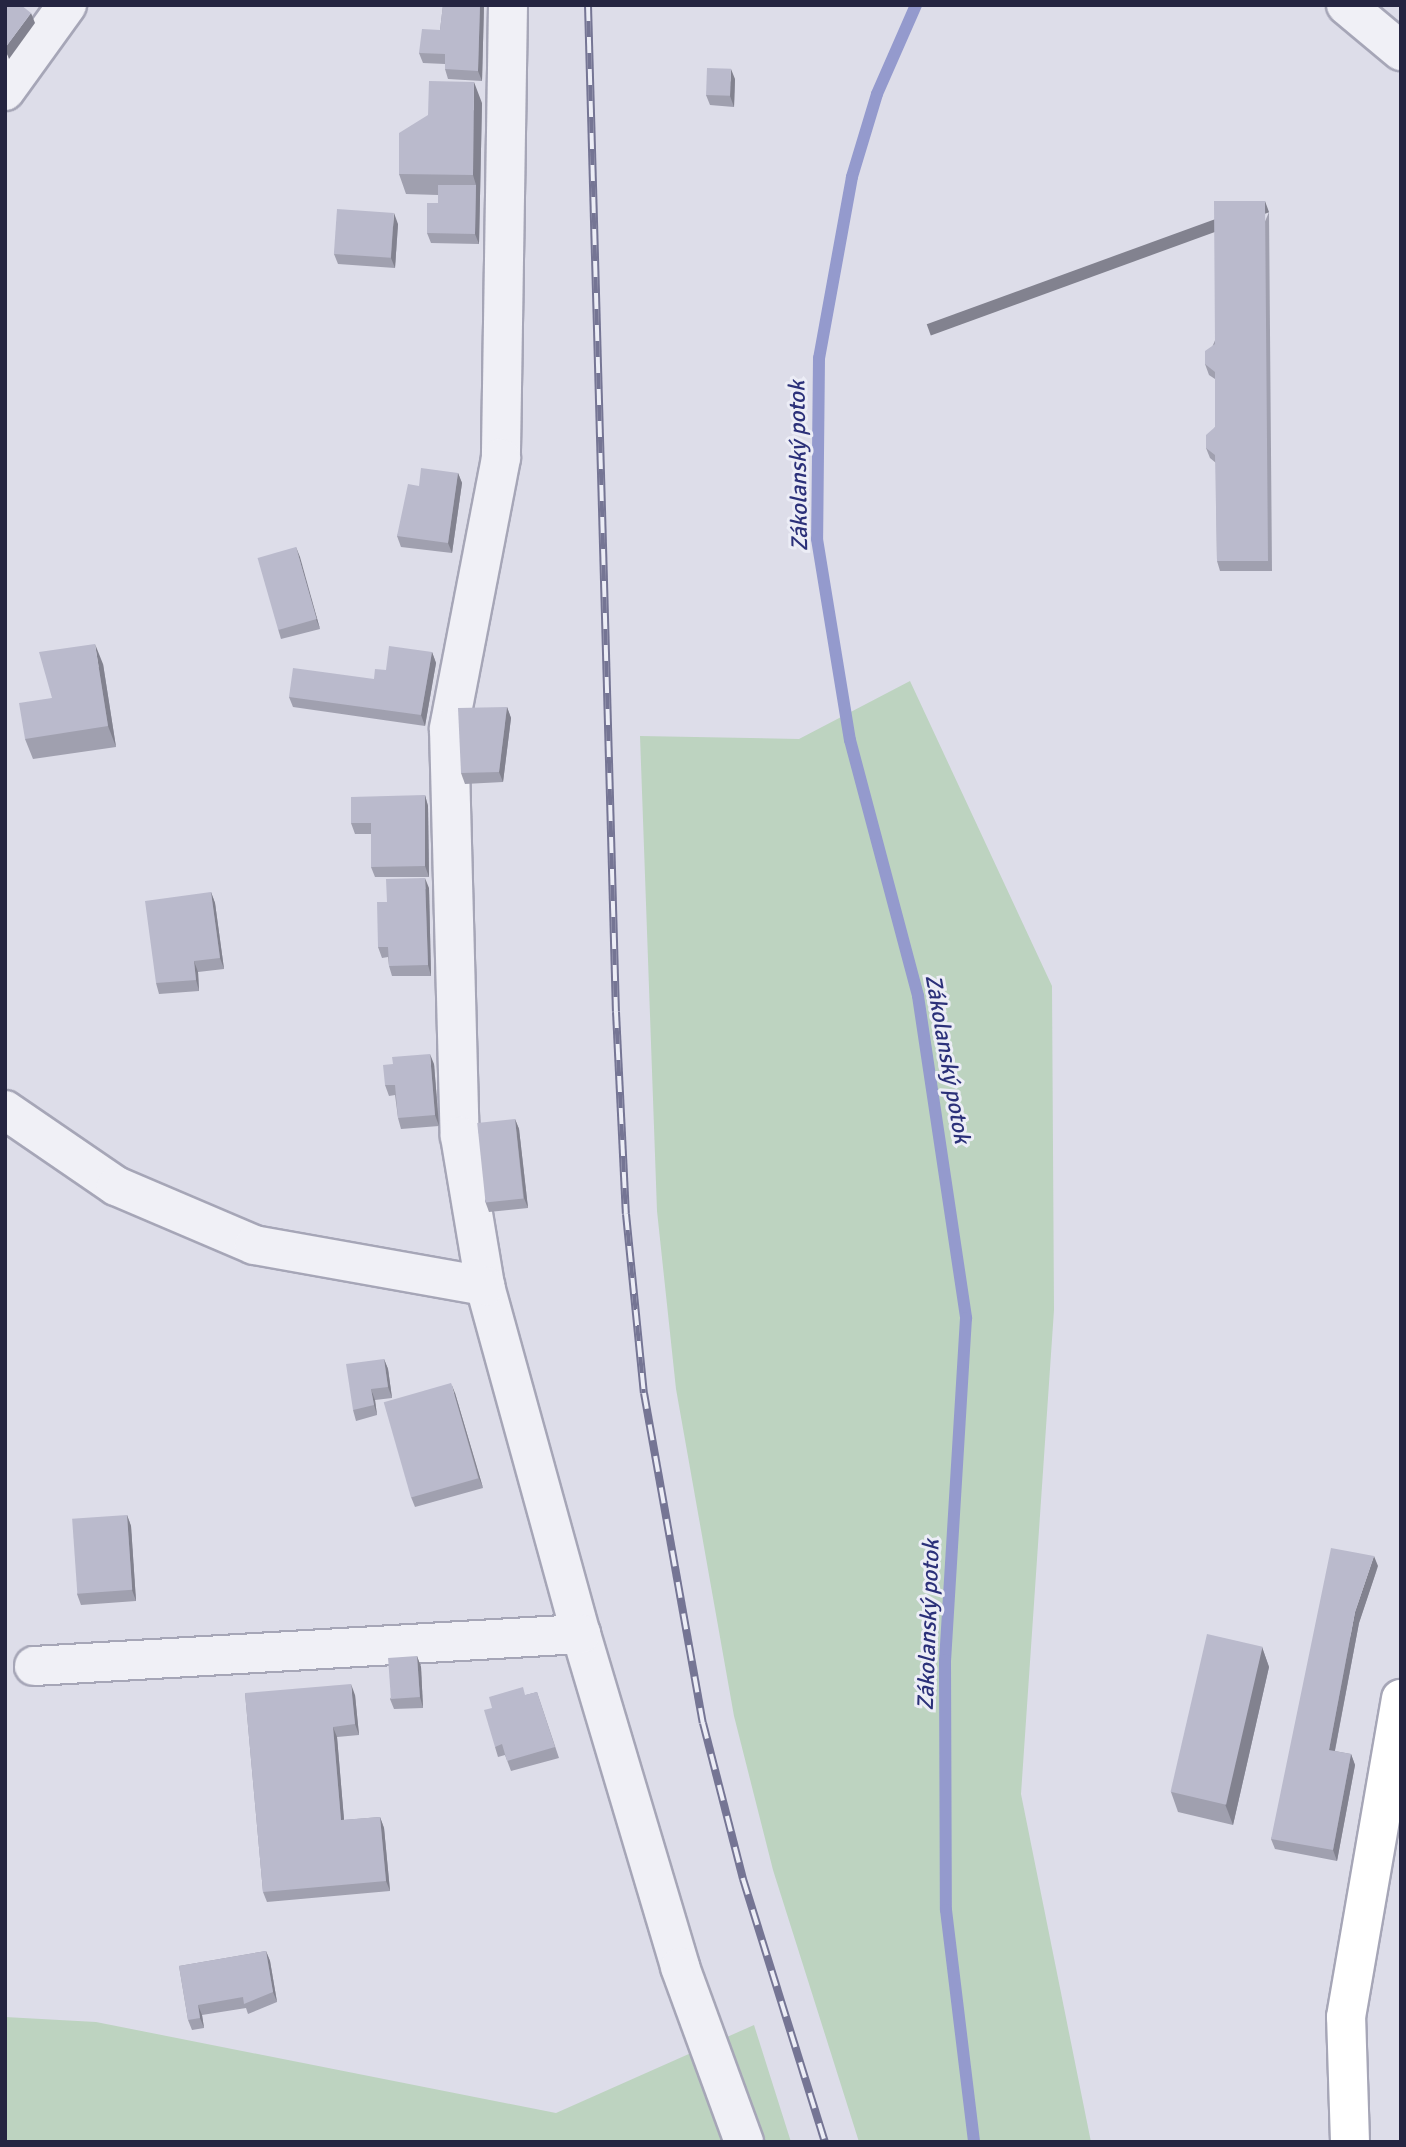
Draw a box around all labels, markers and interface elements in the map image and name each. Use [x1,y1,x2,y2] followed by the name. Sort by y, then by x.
[784,380,814,552] water label: Zákolanský potok
[919,972,975,1146] water label: Zákolanský potok
[912,1539,946,1711] water label: Zákolanský potok

